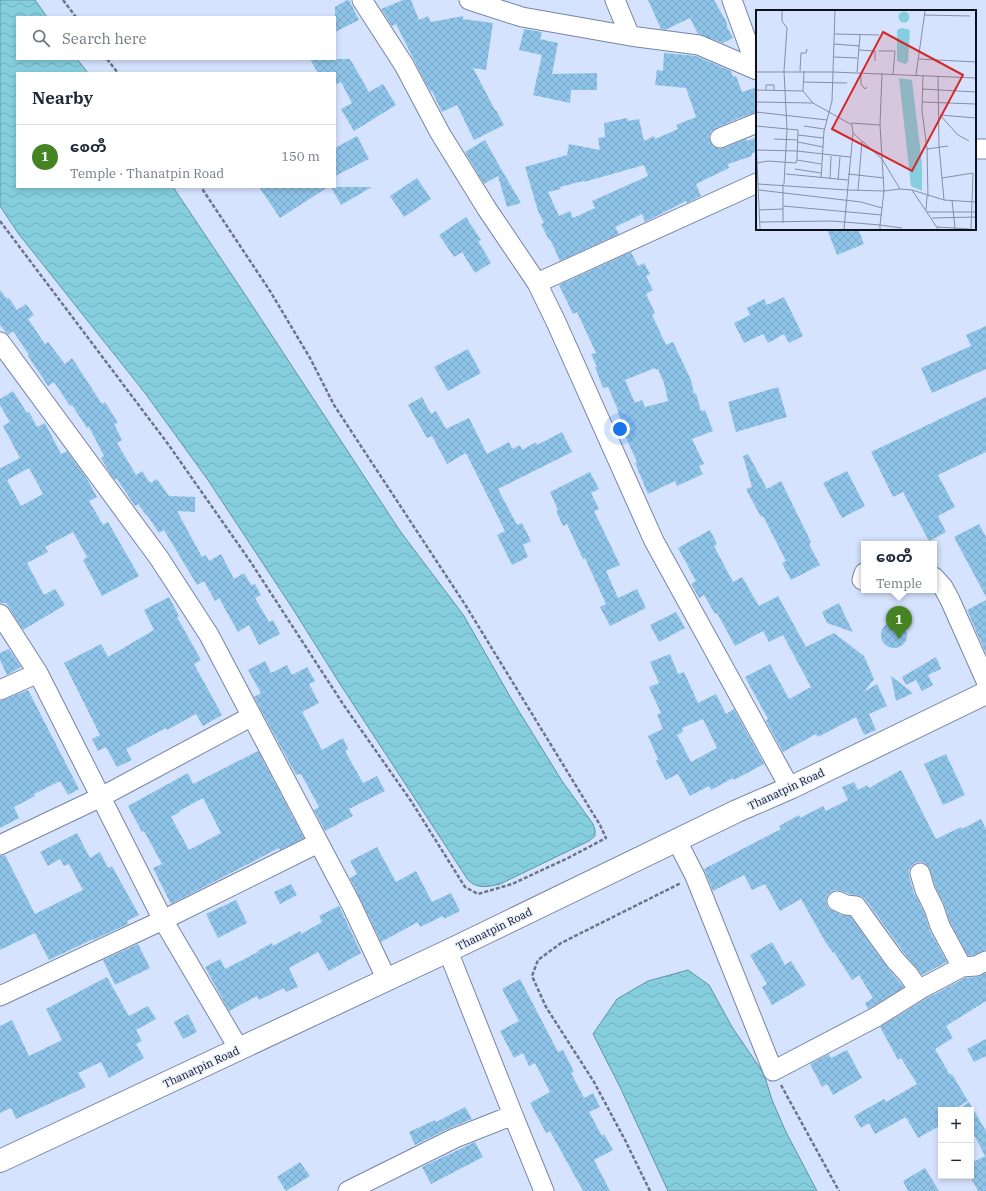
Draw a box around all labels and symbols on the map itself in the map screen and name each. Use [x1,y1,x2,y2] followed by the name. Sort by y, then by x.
[756,10,976,230] inset map
[610,419,630,439] your location
[886,606,912,639] pin: 1
[745,765,827,813] street label: Thanatpin Road
[454,904,535,953] street label: Thanatpin Road
[160,1043,242,1091] street label: Thanatpin Road

